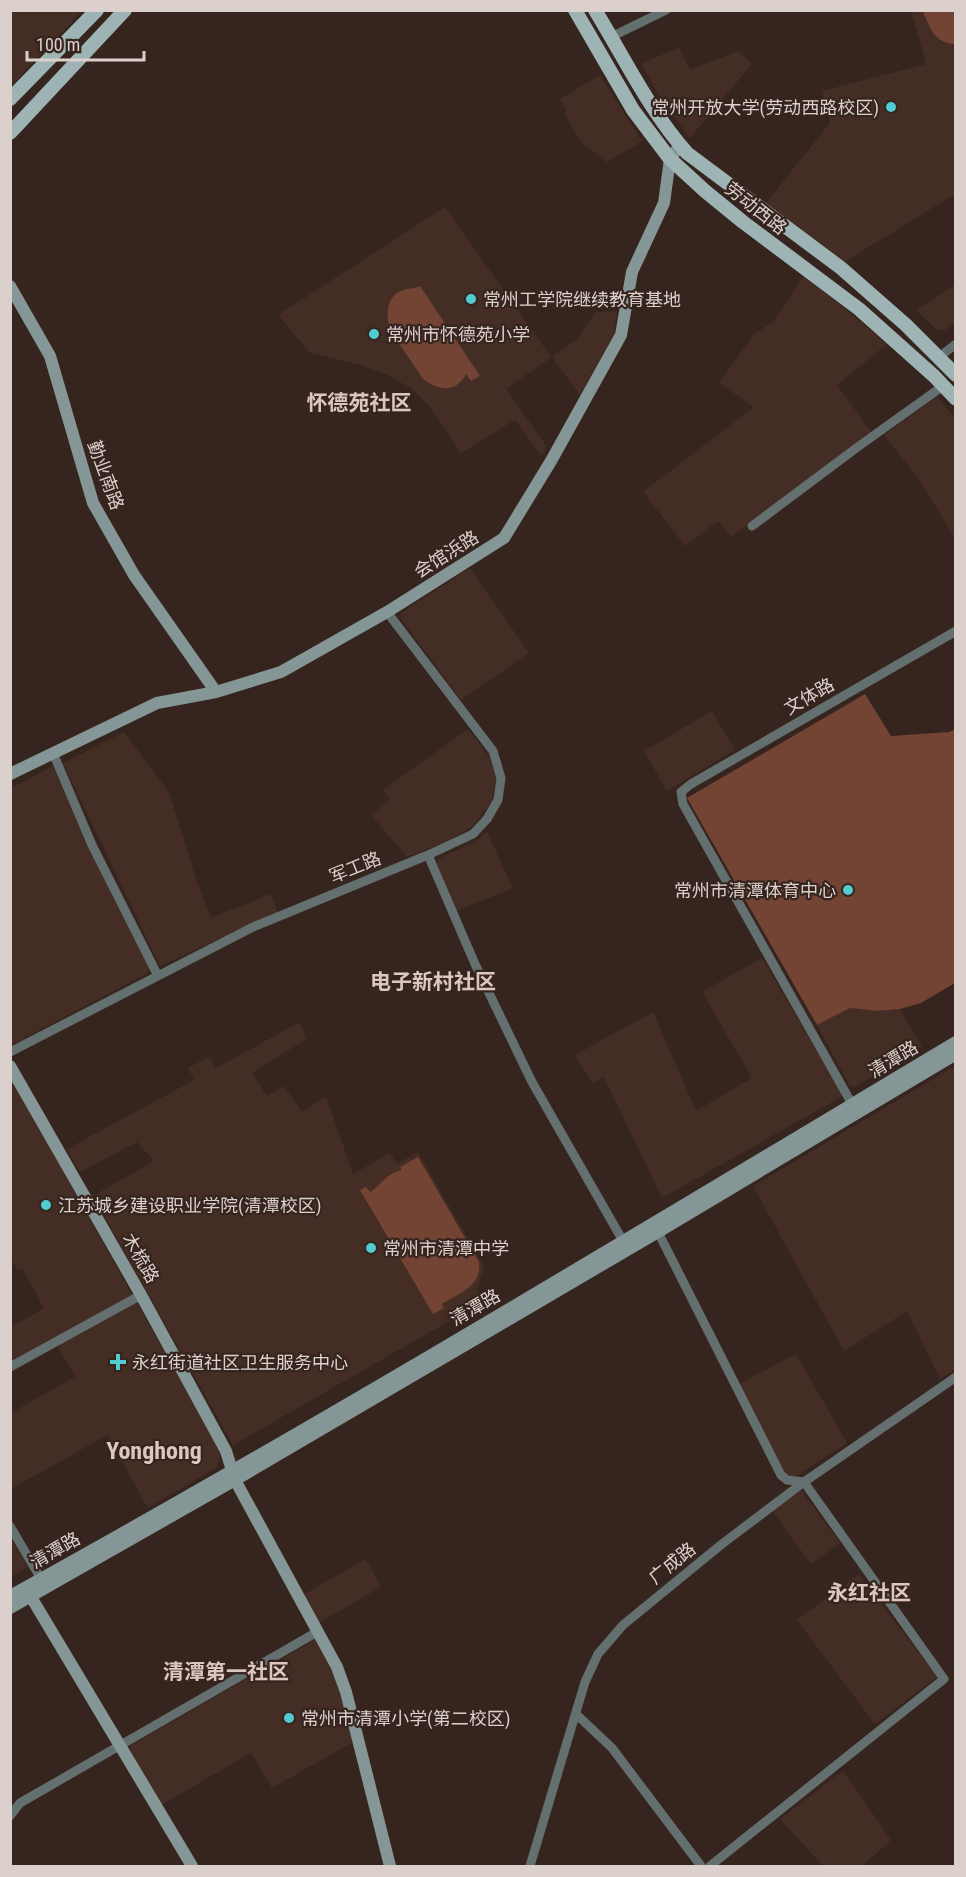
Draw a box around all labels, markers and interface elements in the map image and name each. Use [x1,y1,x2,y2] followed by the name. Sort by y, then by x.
[27,24,144,62] scale bar
[36,34,80,55] text: 100 m
[652,97,879,119] place label: 常州开放大学(劳动西路校区)
[884,100,898,114] marker: 常州开放大学(劳动西路校区)
[721,178,791,238] street label: 劳动西路
[483,289,681,310] place label: 常州工学院继续教育基地
[464,292,478,306] marker: 常州工学院继续教育基地
[386,324,530,345] place label: 常州市怀德苑小学
[367,327,381,341] marker: 常州市怀德苑小学
[307,391,412,415] district label: 怀德苑社区
[84,438,128,512] street label: 勤业南路
[410,526,482,582] street label: 会馆浜路
[780,673,838,719] street label: 文体路
[326,847,384,887] street label: 军工路
[674,880,836,901] place label: 常州市清潭体育中心
[841,883,855,897] marker: 常州市清潭体育中心
[370,970,496,994] district label: 电子新村社区
[864,1036,922,1082] street label: 清潭路
[58,1195,321,1217] place label: 江苏城乡建设职业学院(清潭校区)
[39,1198,53,1212] marker: 江苏城乡建设职业学院(清潭校区)
[118,1229,164,1287] street label: 木梳路
[383,1238,509,1259] place label: 常州市清潭中学
[364,1241,378,1255] marker: 常州市清潭中学
[446,1284,504,1330] street label: 清潭路
[132,1352,348,1373] place label: 永红街道社区卫生服务中心
[109,1353,127,1371] marker: 永红街道社区卫生服务中心
[106,1437,202,1465] district label: Yonghong
[26,1527,84,1573] street label: 清潭路
[644,1538,700,1588] street label: 广成路
[827,1581,911,1605] district label: 永红社区
[163,1660,289,1684] district label: 清潭第一社区
[301,1708,510,1730] place label: 常州市清潭小学(第二校区)
[282,1711,296,1725] marker: 常州市清潭小学(第二校区)

